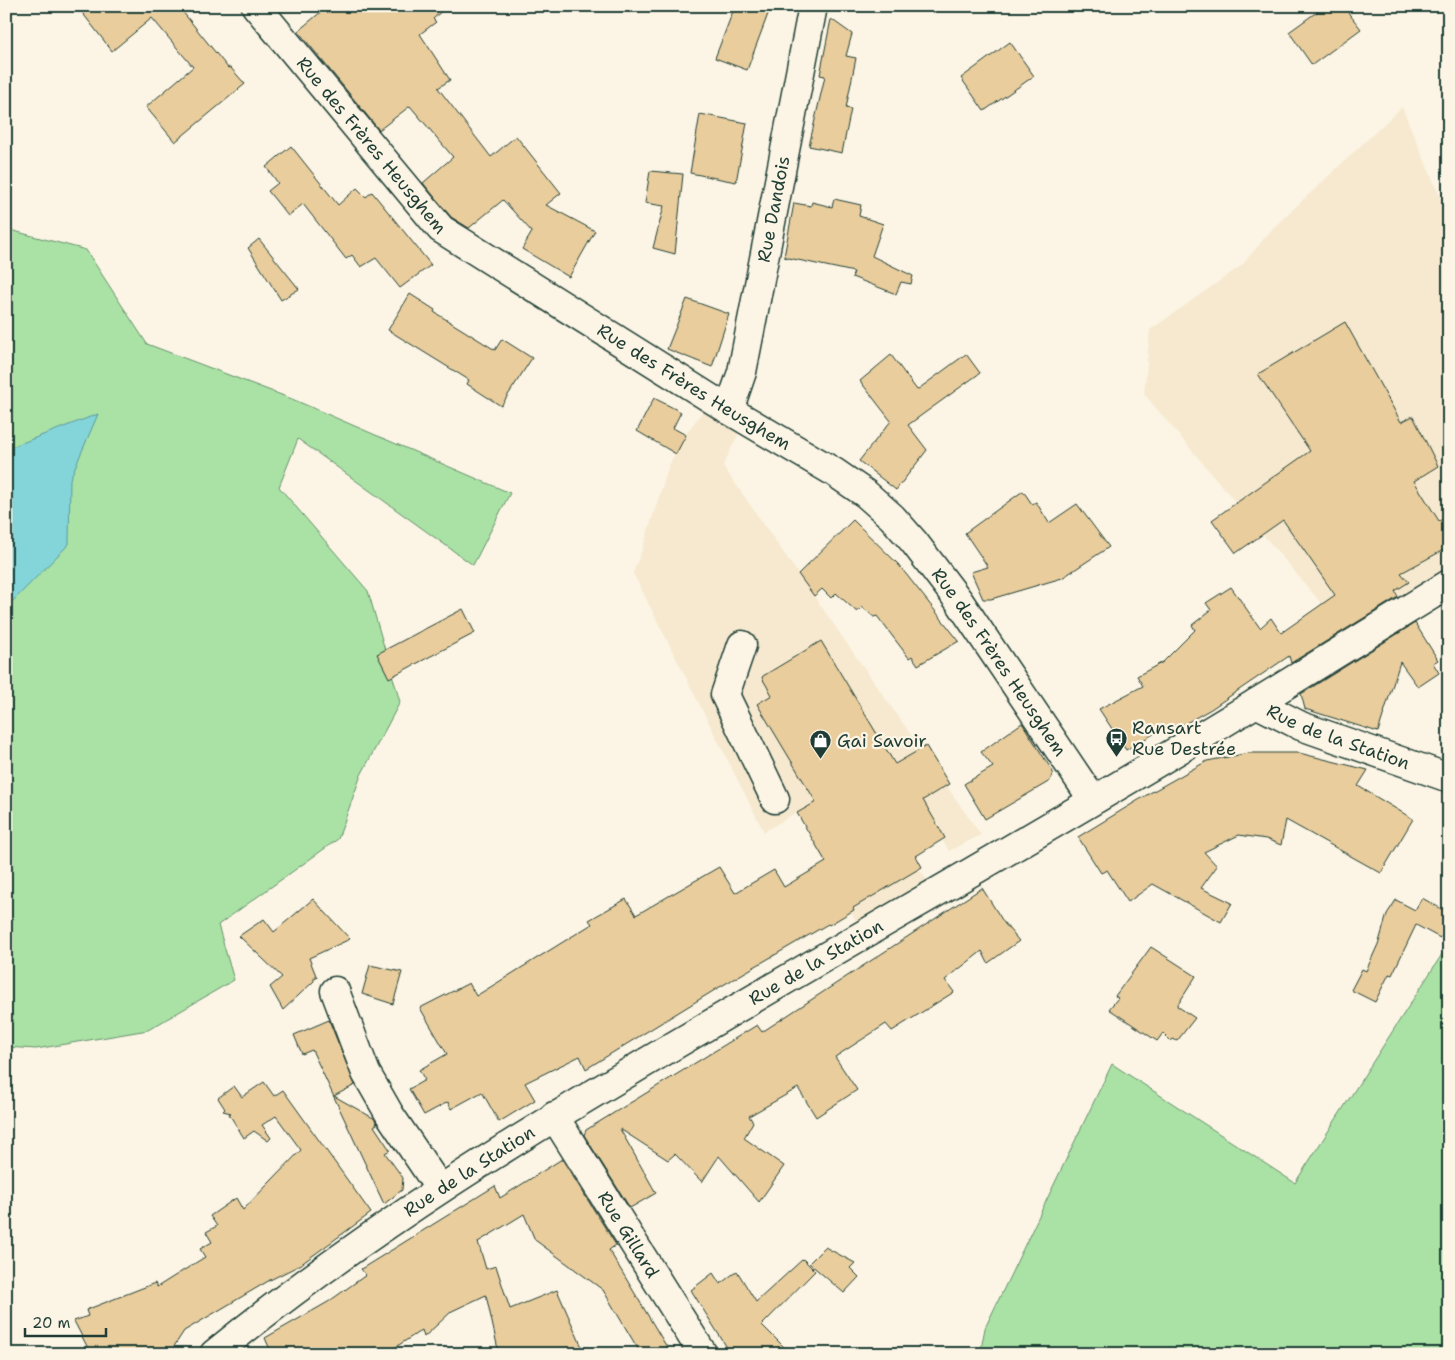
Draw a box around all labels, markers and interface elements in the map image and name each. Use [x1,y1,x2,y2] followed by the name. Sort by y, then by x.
[291,52,452,239] street label: Rue des Frères Heusghem
[752,154,796,264] street label: Rue Dandois
[593,318,795,456] street label: Rue des Frères Heusghem
[926,563,1072,761] street label: Rue des Frères Heusghem
[1263,698,1413,775] street label: Rue de la Station
[1132,716,1236,761] place label: Ransart Rue Destrée
[1104,726,1128,757] bus stop icon: Ransart Rue Destrée
[809,729,833,760] shop icon: Gai Savoir
[837,729,927,753] place label: Gai Savoir
[745,914,887,1011] street label: Rue de la Station
[399,1120,539,1222] street label: Rue de la Station
[592,1187,664,1283] street label: Rue Gillard
[25,1305,106,1337] scale bar
[32,1313,71,1333] text: 20 m

